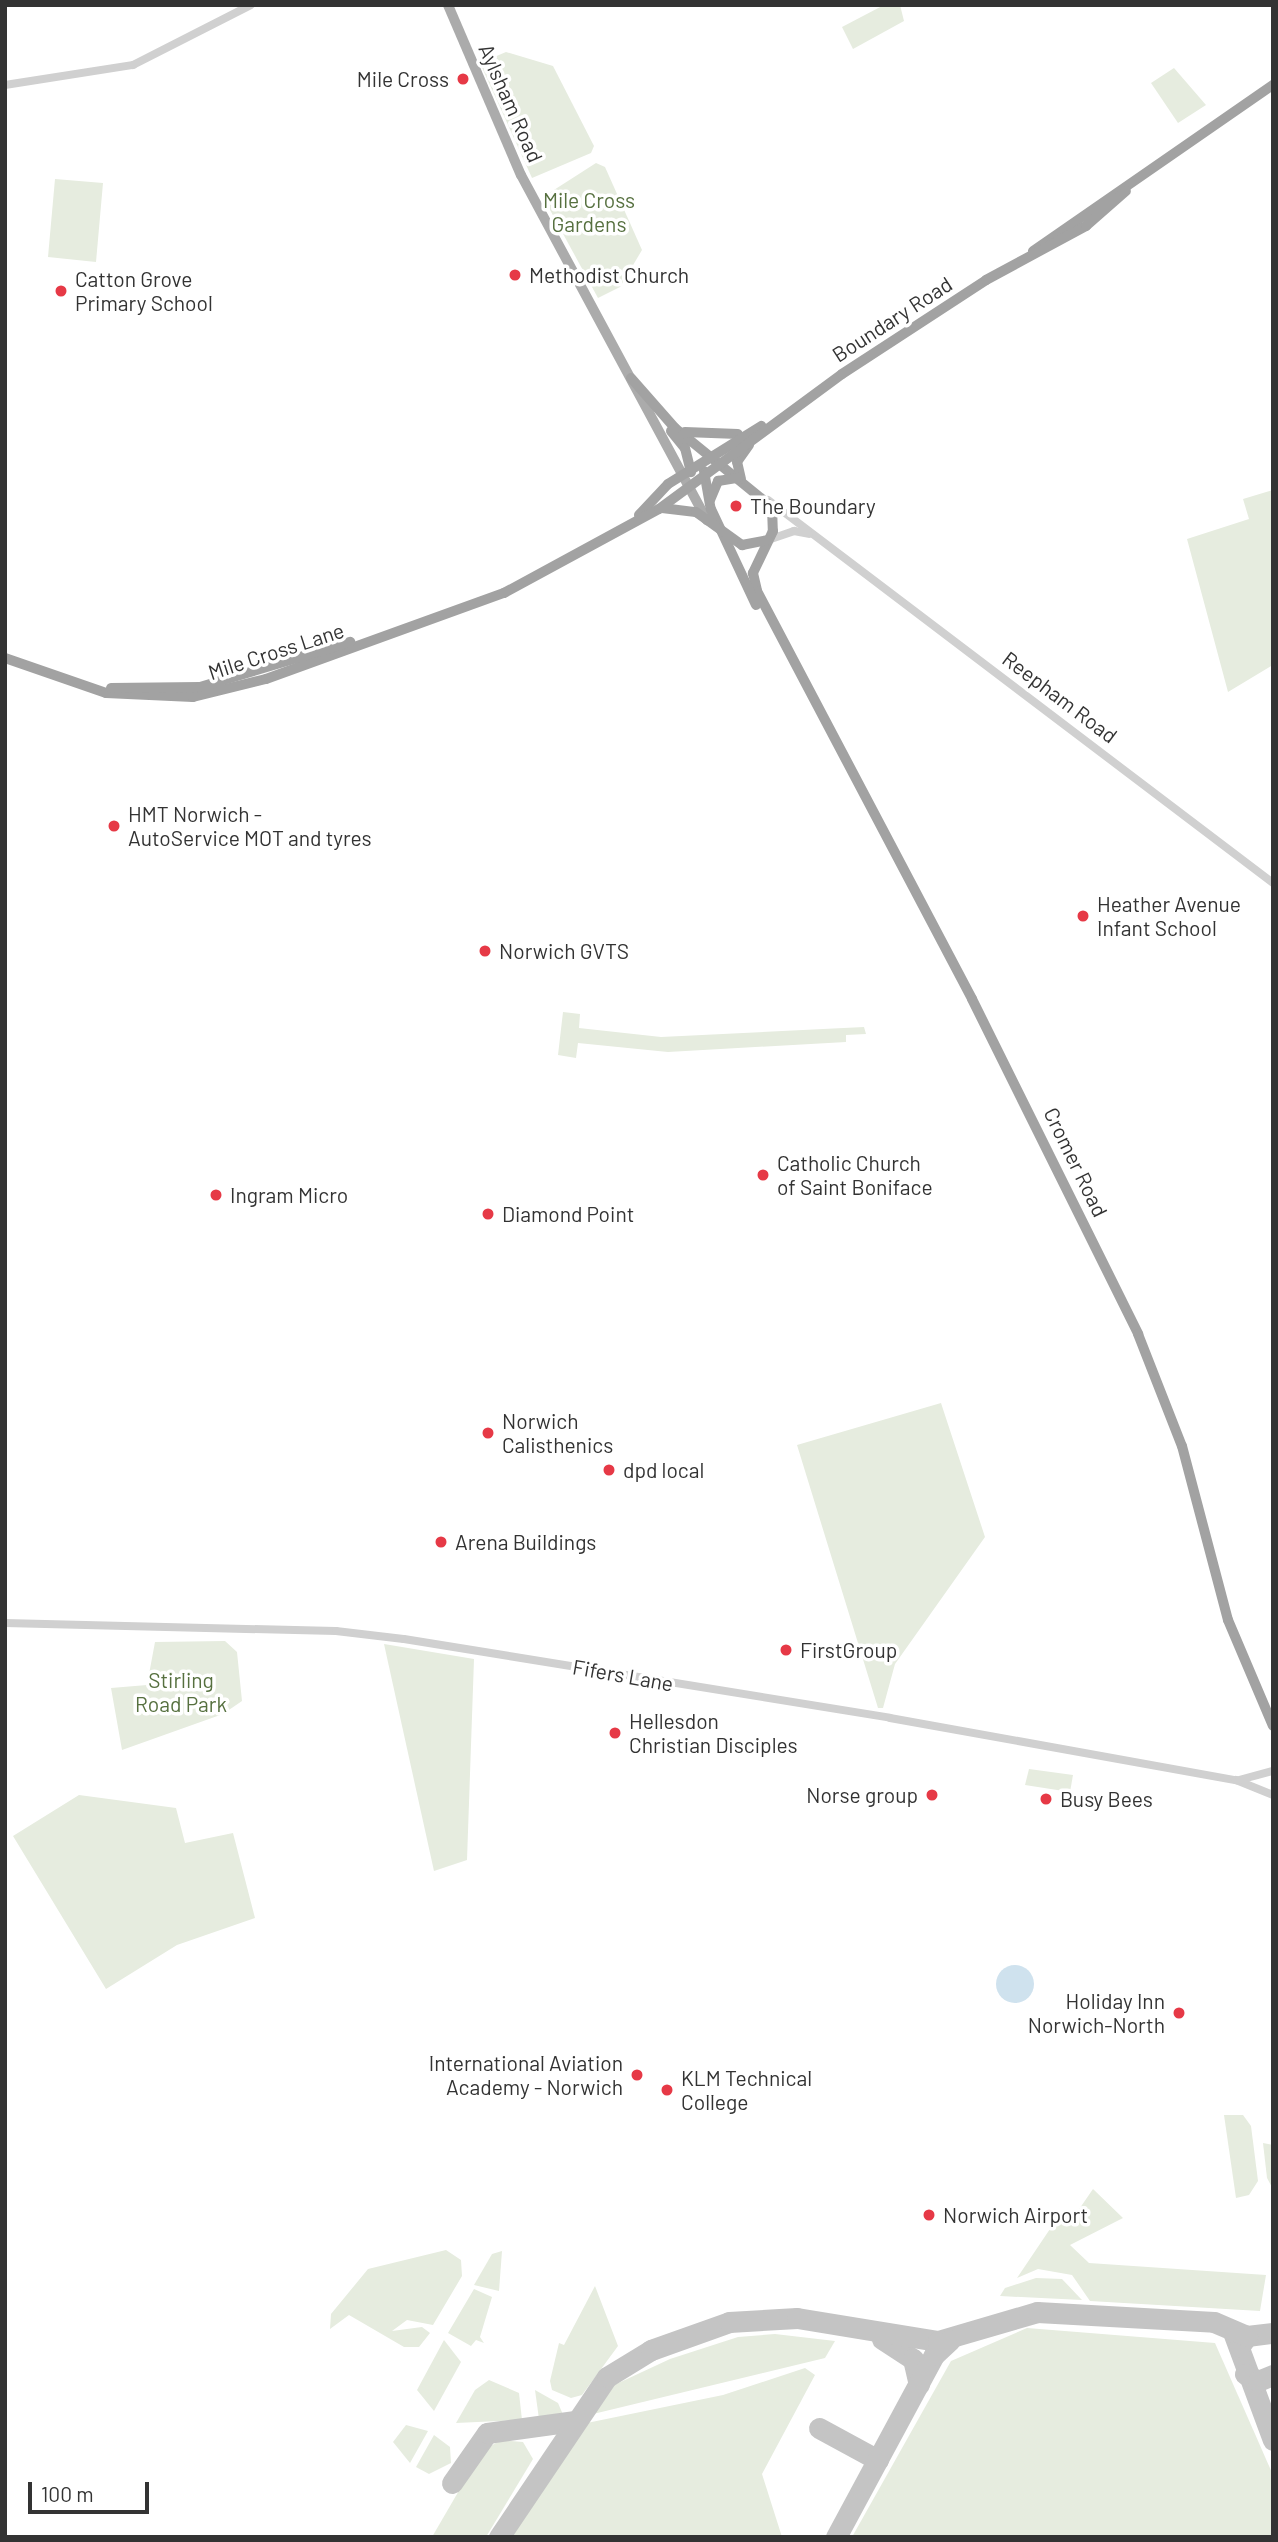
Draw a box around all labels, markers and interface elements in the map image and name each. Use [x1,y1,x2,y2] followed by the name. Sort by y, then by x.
[474,40,548,166] street label: Aylsham Road
[357,66,449,92] place label: Mile Cross
[455,71,471,87] marker: Mile Cross
[543,187,635,237] park label: Mile Cross Gardens
[529,262,689,288] place label: Methodist Church
[75,266,213,316] place label: Catton Grove Primary School
[507,267,523,283] marker: Methodist Church
[827,271,957,367] street label: Boundary Road
[53,283,69,299] marker: Catton Grove Primary School
[750,493,876,519] place label: The Boundary
[728,498,744,514] marker: The Boundary
[205,617,347,685] street label: Mile Cross Lane
[998,646,1122,748] street label: Reepham Road
[128,801,372,851] place label: HMT Norwich - AutoService MOT and tyres
[106,818,122,834] marker: HMT Norwich - AutoService MOT and tyres
[1097,891,1241,941] place label: Heather Avenue Infant School
[1075,908,1091,924] marker: Heather Avenue Infant School
[499,938,629,964] place label: Norwich GVTS
[477,943,493,959] marker: Norwich GVTS
[1039,1103,1113,1221] street label: Cromer Road
[777,1150,933,1200] place label: Catholic Church of Saint Boniface
[755,1167,771,1183] marker: Catholic Church of Saint Boniface
[230,1182,348,1208] place label: Ingram Micro
[208,1187,224,1203] marker: Ingram Micro
[502,1201,634,1227] place label: Diamond Point
[480,1206,496,1222] marker: Diamond Point
[502,1408,613,1458] place label: Norwich Calisthenics
[480,1425,496,1441] marker: Norwich Calisthenics
[623,1457,704,1483] place label: dpd local
[601,1462,617,1478] marker: dpd local
[455,1529,596,1555] place label: Arena Buildings
[433,1534,449,1550] marker: Arena Buildings
[800,1637,897,1663] place label: FirstGroup
[778,1642,794,1658] marker: FirstGroup
[571,1654,675,1696] street label: Fifers Lane
[135,1667,227,1717] park label: Stirling Road Park
[629,1708,798,1758] place label: Hellesdon Christian Disciples
[607,1725,623,1741] marker: Hellesdon Christian Disciples
[806,1782,918,1808] place label: Norse group
[1060,1786,1153,1812] place label: Busy Bees
[924,1787,940,1803] marker: Norse group
[1038,1791,1054,1807] marker: Busy Bees
[1028,1988,1165,2038] place label: Holiday Inn Norwich-North
[1171,2005,1187,2021] marker: Holiday Inn Norwich-North
[429,2050,623,2100] place label: International Aviation Academy - Norwich
[681,2065,812,2115] place label: KLM Technical College
[629,2067,645,2083] marker: International Aviation Academy - Norwich
[659,2082,675,2098] marker: KLM Technical College
[943,2202,1088,2228] place label: Norwich Airport
[921,2207,937,2223] marker: Norwich Airport
[32,2468,152,2512] scale bar
[41,2481,94,2506] text: 100 m

